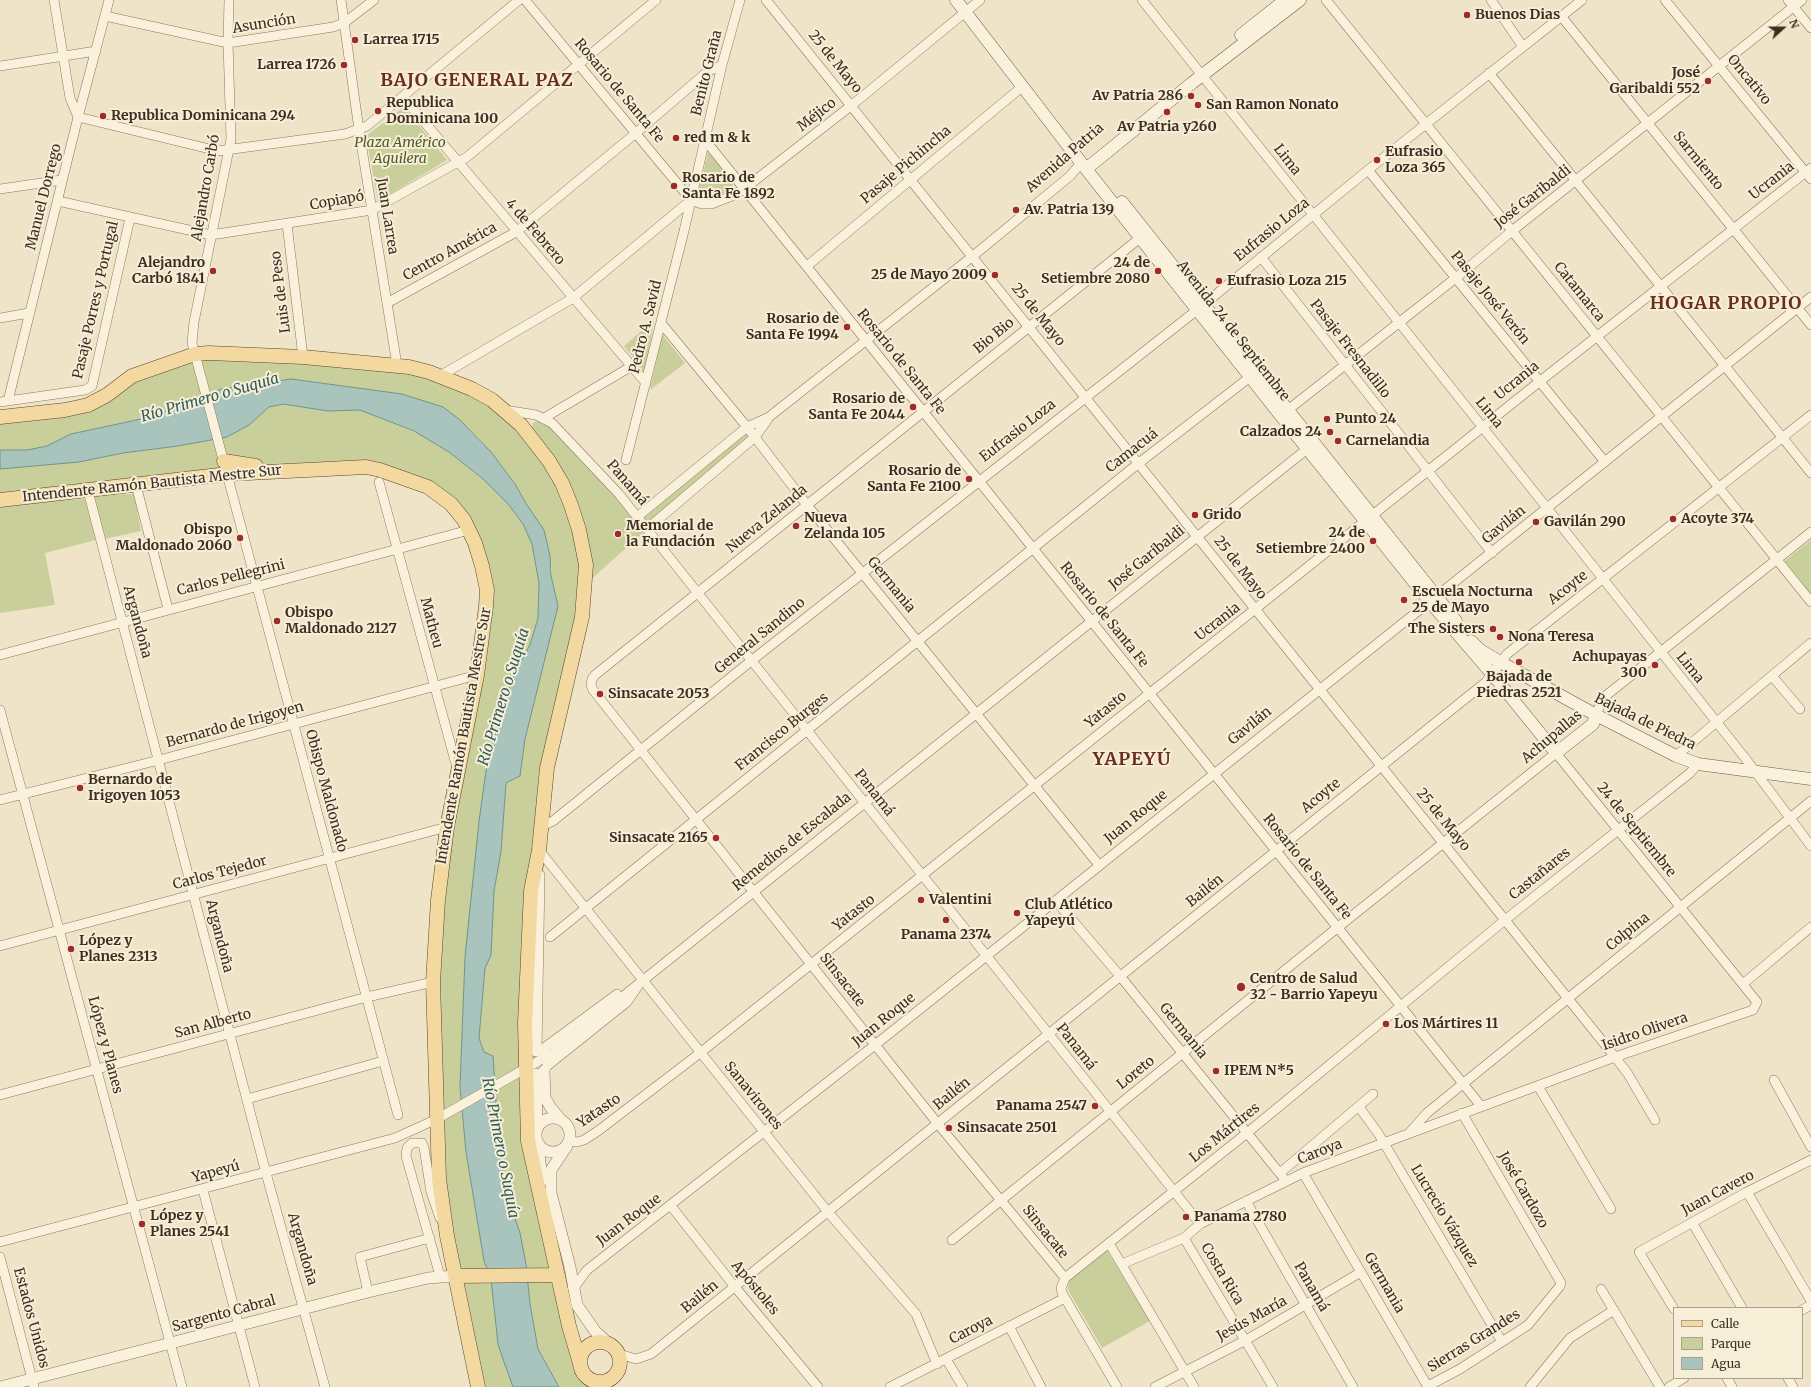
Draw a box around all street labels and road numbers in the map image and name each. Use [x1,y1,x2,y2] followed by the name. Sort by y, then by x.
[231,11,297,37] street label: Asunción
[805,27,865,97] street label: 25 de Mayo
[688,28,726,118] street label: Benito Graña
[571,36,667,146] street label: Rosario de Santa Fe
[1724,51,1774,109] street label: Oncativo
[794,95,840,135] street label: Méjico
[1023,120,1107,196] street label: Avenida Patria
[857,122,955,208] street label: Pasaje Pichincha
[1669,128,1727,194] street label: Sarmiento
[188,133,224,243] street label: Alejandro Carbó
[1270,141,1304,179] street label: Lima
[23,142,65,252] street label: Manuel Dorrego
[1746,158,1798,204] street label: Ucrania
[1491,162,1575,232] street label: José Garibaldi
[373,177,401,255] street label: Juan Larrea
[309,188,365,214] street label: Copiapó
[1231,195,1313,265] street label: Eufrasio Loza
[502,196,568,268] street label: 4 de Febrero
[70,219,122,381] street label: Pasaje Porres y Portugal
[400,219,500,285] street label: Centro América
[1447,248,1533,348] street label: Pasaje José Verón
[268,250,294,334] street label: Luis de Peso
[1173,258,1293,404] street label: Avenida 24 de Septiembre
[1550,259,1608,325] street label: Catamarca
[626,279,666,375] street label: Pedro A. Savid
[1008,280,1068,350] street label: 25 de Mayo
[1306,296,1394,402] street label: Pasaje Fresnadillo
[853,306,949,418] street label: Rosario de Santa Fe
[970,315,1018,357] street label: Bio Bio
[1491,358,1543,404] street label: Ucrania
[1472,394,1506,432] street label: Lima
[977,396,1059,466] street label: Eufrasio Loza
[1103,425,1161,477] street label: Camacuá
[603,457,651,509] street label: Panamá
[21,462,283,506] street label: Intendente Ramón Bautista Mestre Sur
[723,481,811,557] street label: Nueva Zelanda
[1479,502,1529,548] street label: Gavilán
[1106,522,1188,594] street label: José Garibaldi
[1210,533,1270,603] street label: 25 de Mayo
[863,554,919,616] street label: Germania
[175,556,287,600] street label: Carlos Pellegrini
[1056,559,1152,671] street label: Rosario de Santa Fe
[1545,567,1591,609] street label: Acoyte
[119,584,155,660] street label: Argandoña
[711,594,809,678] street label: General Sandino
[416,596,446,650] street label: Matheu
[1192,599,1244,645] street label: Ucrania
[433,606,495,866] street label: Intendente Ramón Bautista Mestre Sur
[1673,649,1707,687] street label: Lima
[1082,688,1130,732] street label: Yatasto
[732,689,832,775] street label: Francisco Burges
[1592,690,1698,754] street label: Bajada de Piedra
[164,699,306,751] street label: Bernardo de Irigoyen
[1225,703,1275,749] street label: Gavilán
[1518,707,1586,767] street label: Achupallas
[302,728,350,854] street label: Obispo Maldonado
[851,766,897,820] street label: Panamá
[1298,775,1344,817] street label: Acoyte
[1593,780,1679,880] street label: 24 de Septiembre
[1413,785,1473,855] street label: 25 de Mayo
[1101,787,1171,847] street label: Juan Roque
[729,789,855,895] street label: Remedios de Escalada
[1259,811,1355,923] street label: Rosario de Santa Fe
[1506,844,1574,904] street label: Castañares
[171,852,269,894] street label: Carlos Tejedor
[1183,871,1227,911] street label: Bailén
[830,891,878,935] street label: Yatasto
[202,898,236,974] street label: Argandoña
[1603,909,1653,955] street label: Colpina
[816,950,868,1010] street label: Sinsacate
[849,990,919,1050] street label: Juan Roque
[84,995,126,1095] street label: López y Planes
[1155,1000,1211,1062] street label: Germania
[173,1006,253,1042] street label: San Alberto
[1600,1009,1690,1055] street label: Isidro Olivera
[1053,1020,1099,1074] street label: Panamá
[1114,1053,1158,1093] street label: Loreto
[720,1059,786,1133] street label: Sanavirones
[930,1074,974,1114] street label: Bailén
[574,1090,624,1132] street label: Yatasto
[1187,1100,1263,1166] street label: Los Mártires
[1295,1136,1345,1168] street label: Caroya
[1494,1149,1552,1231] street label: José Cardozo
[190,1158,242,1186] street label: Yapeyú
[1407,1162,1481,1270] street label: Lucrecio Vázquez
[1679,1167,1757,1219] street label: Juan Cavero
[594,1190,664,1250] street label: Juan Roque
[1018,1202,1072,1262] street label: Sinsacate
[284,1211,320,1287] street label: Argandoña
[1197,1240,1247,1308] street label: Costa Rica
[1360,1250,1408,1316] street label: Germania
[728,1257,782,1319] street label: Apóstoles
[1290,1259,1332,1315] street label: Panamá
[10,1266,52,1370] street label: Estados Unidos
[678,1277,722,1317] street label: Bailén
[170,1292,278,1336] street label: Sargento Cabral
[1214,1293,1290,1345] street label: Jesús María
[1425,1306,1523,1376] street label: Sierras Grandes
[947,1312,995,1348] street label: Caroya

